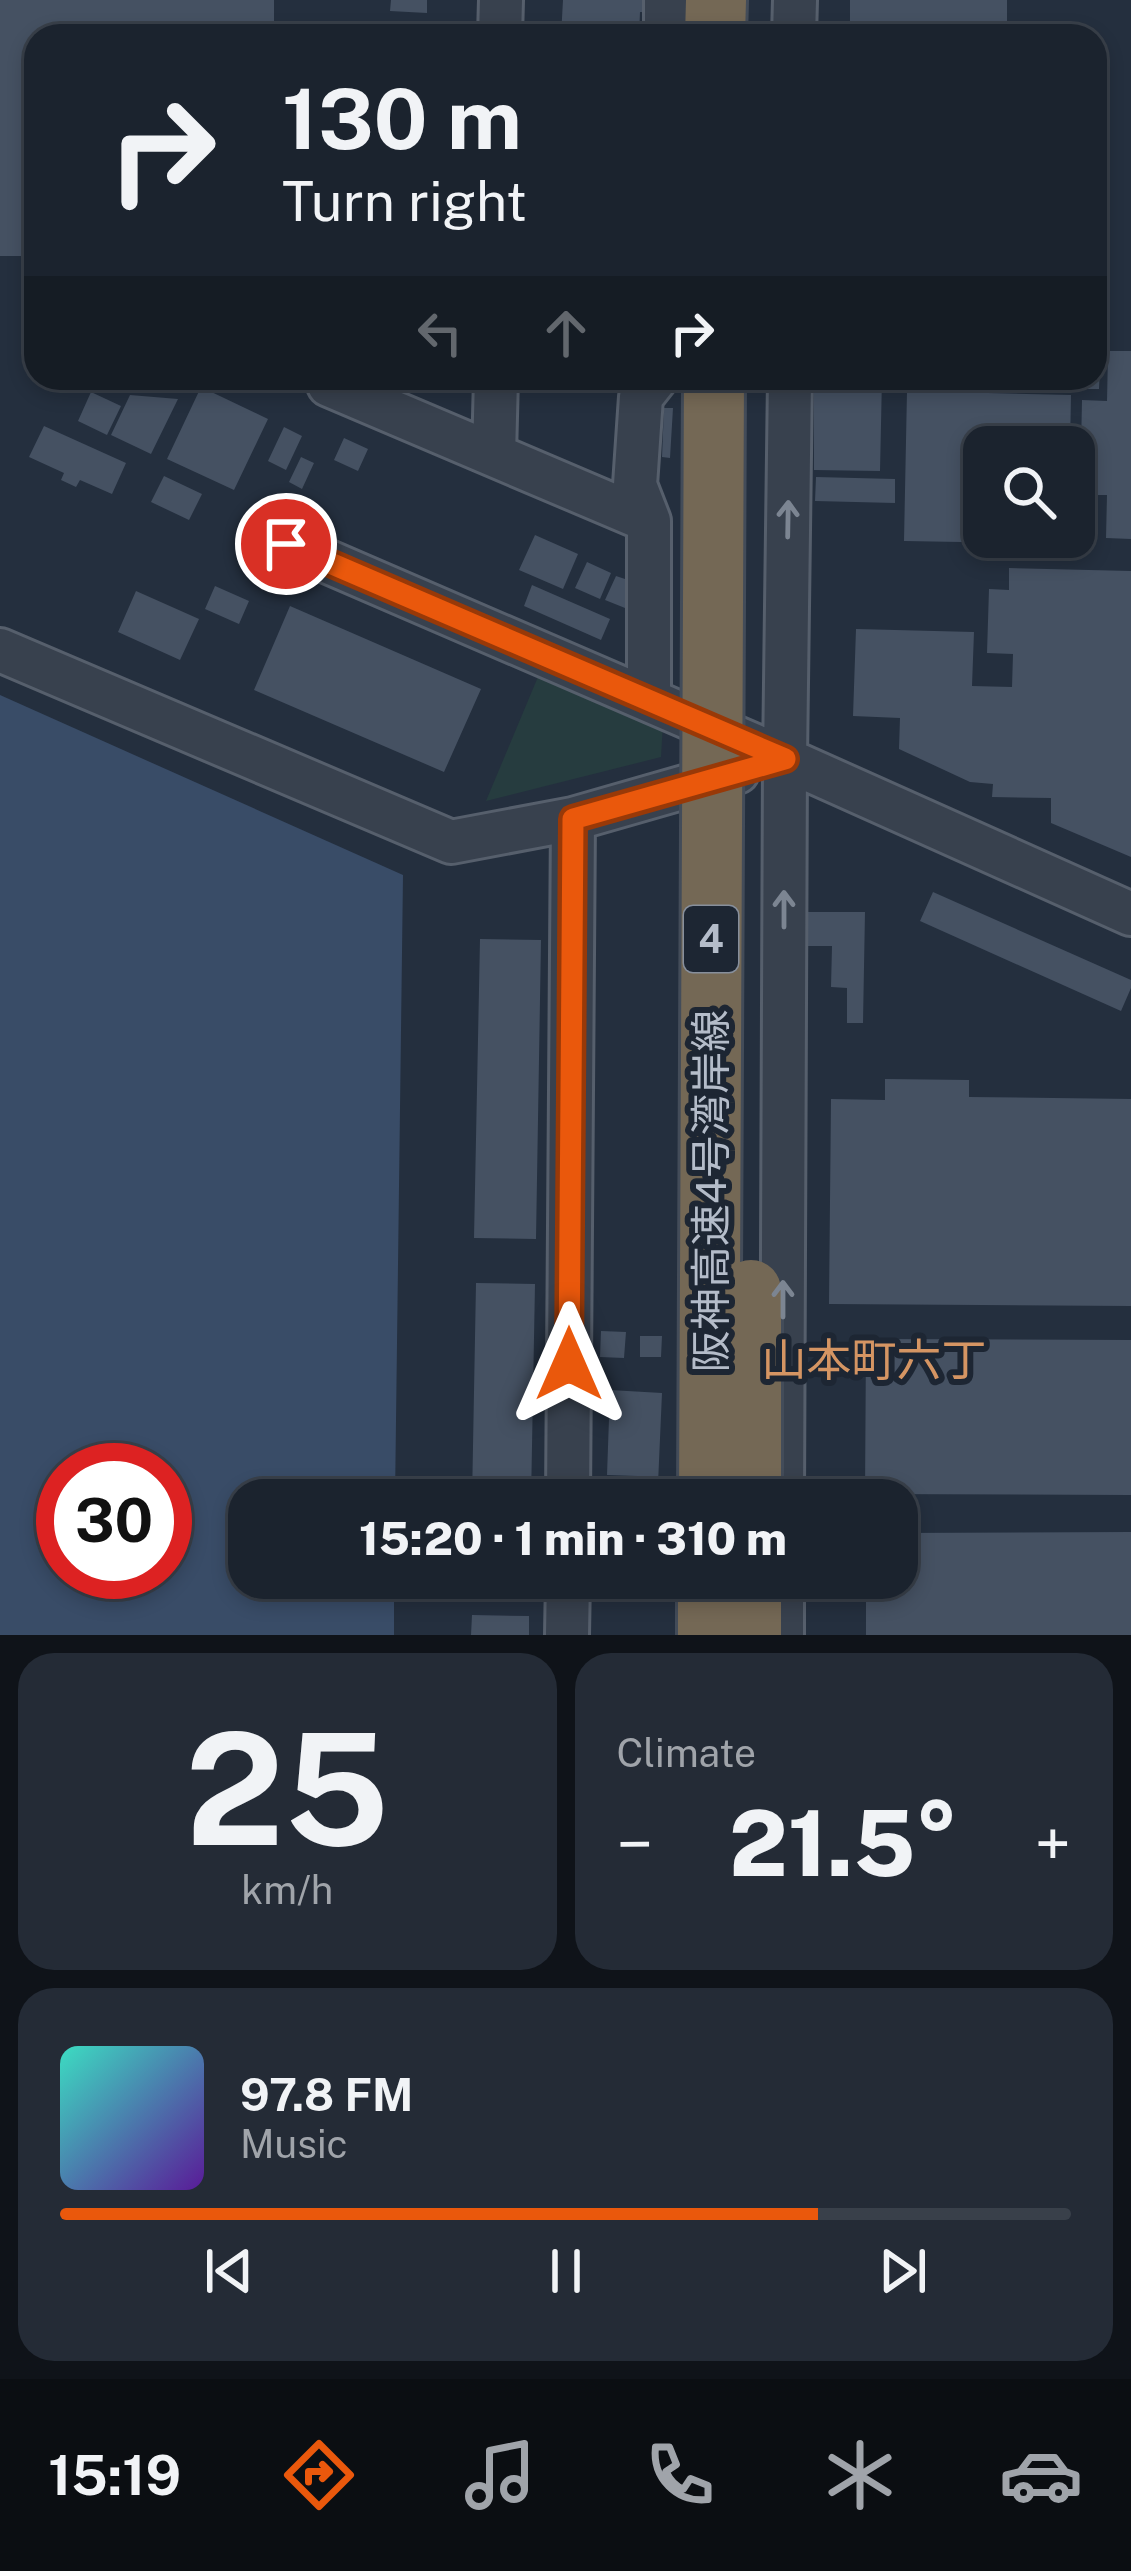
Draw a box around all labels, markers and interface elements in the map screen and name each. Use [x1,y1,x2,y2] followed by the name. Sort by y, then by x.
[282,69,522,168] text: 130 m
[84,72,240,228] icon: right
[282,170,527,233] text: Turn right
[407,300,473,366] icon: left
[533,300,599,366] icon: ahead
[659,300,725,366] icon: right
[963,426,1095,558] map controls
[963,426,1095,558] button: search
[235,493,337,595] pin
[777,500,799,539] one-way arrow
[253,511,319,577] icon: arrive
[773,890,795,929] one-way arrow
[684,906,738,972] road number: 4
[686,1010,735,1372] street label: 阪神高速4号湾岸線
[772,1280,794,1319] one-way arrow
[506,1301,632,1427] position arrow
[761,1333,987,1386] district label: 山本町六丁
[36,1443,192,1599] speed limit sign: 30
[359,1512,787,1565] text: 15:20 · 1 min · 310 m
[185,1697,389,1880] text: 25
[617,1730,756,1776] text: Climate
[729,1790,959,1896] text: 21.5°
[617,1805,653,1883] text: −
[1034,1805,1071,1883] text: +
[241,1867,333,1913] text: km/h
[240,2068,413,2121] text: 97.8 FM
[240,2121,348,2167] text: Music
[196,2238,262,2304] icon: previous
[533,2238,599,2304] icon: pause
[870,2238,936,2304] icon: next
[277,2433,361,2517] icon: directions
[458,2433,542,2517] icon: music
[638,2433,722,2517] icon: phone
[818,2433,902,2517] icon: climate
[999,2433,1083,2517] icon: car
[48,2444,181,2507] text: 15:19

